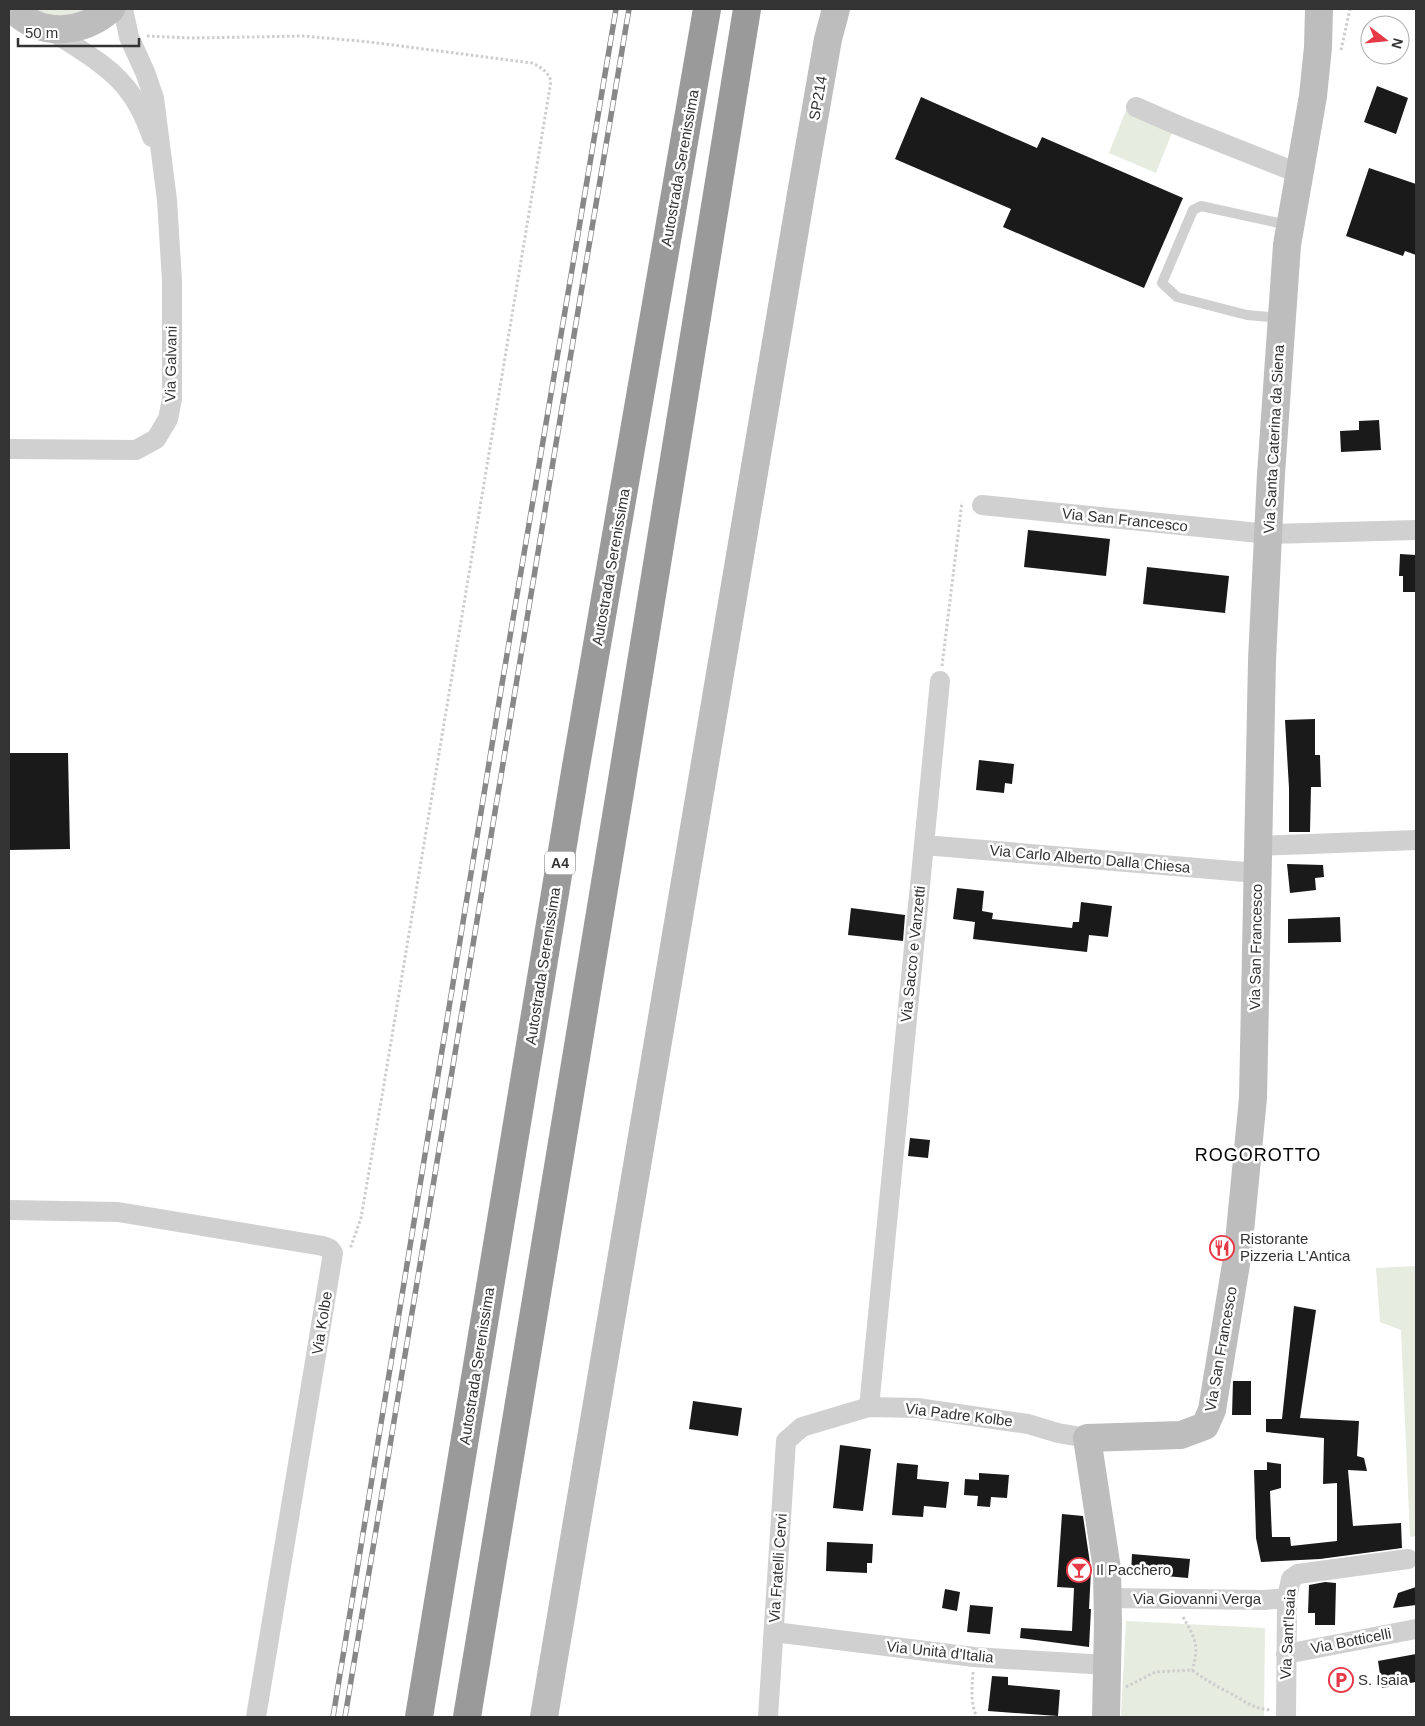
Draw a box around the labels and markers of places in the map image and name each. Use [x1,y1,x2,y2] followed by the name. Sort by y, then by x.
[1240,1230,1351,1264] place label: Ristorante Pizzeria L'Antica
[1209,1235,1235,1261] restaurant icon: Ristorante Pizzeria L'Antica
[1066,1557,1092,1583] bar icon: Il Pacchero
[1096,1561,1171,1578] place label: Il Pacchero
[1328,1667,1354,1693] parking icon: S. Isaia
[1358,1671,1409,1688] place label: S. Isaia

